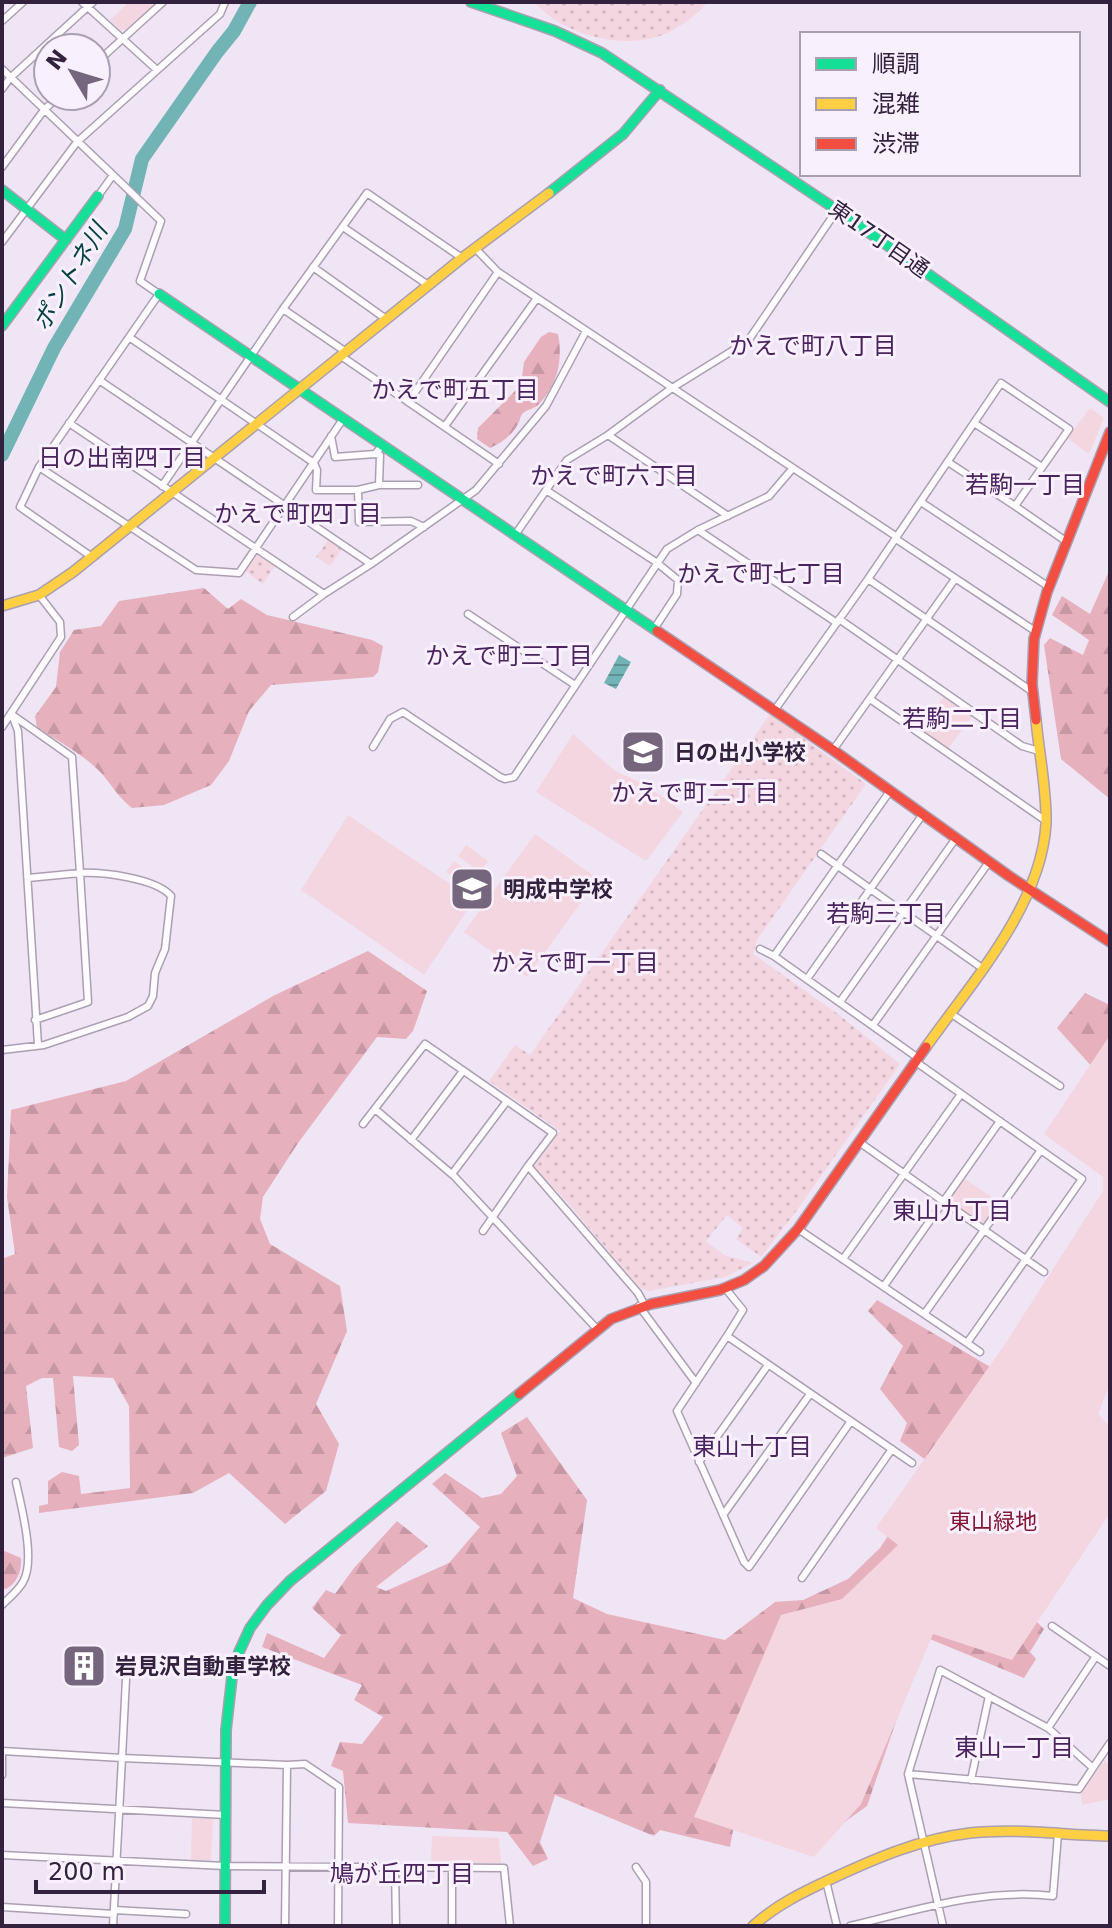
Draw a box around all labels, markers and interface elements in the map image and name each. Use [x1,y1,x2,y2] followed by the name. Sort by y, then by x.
[32,32,112,112] north arrow
[800,32,1080,176] legend
[41,45,72,75] text: N
[872,50,920,78] text: 順調
[872,90,920,118] text: 混雑
[872,130,920,158] text: 渋滞
[824,195,934,283] street label: 東17丁目通
[27,216,114,336] water label: ポントネ川
[729,332,897,360] district label: かえで町八丁目
[371,376,539,404] district label: かえで町五丁目
[38,444,206,472] district label: 日の出南四丁目
[530,462,698,490] district label: かえで町六丁目
[965,471,1085,499] district label: 若駒一丁目
[214,500,382,528] district label: かえで町四丁目
[677,560,845,588] district label: かえで町七丁目
[425,642,593,670] district label: かえで町三丁目
[902,705,1022,733] district label: 若駒二丁目
[619,728,667,776] school or university icon: 日の出小学校
[674,740,806,765] place label: 日の出小学校
[611,779,779,807] district label: かえで町二丁目
[448,865,496,913] school or university icon: 明成中学校
[503,877,613,902] place label: 明成中学校
[826,900,946,928] district label: 若駒三丁目
[491,949,659,977] district label: かえで町一丁目
[892,1197,1012,1225] district label: 東山九丁目
[692,1433,812,1461] district label: 東山十丁目
[949,1509,1037,1534] park label: 東山緑地
[60,1642,108,1690] building icon: 岩見沢自動車学校
[115,1654,291,1679] place label: 岩見沢自動車学校
[954,1734,1074,1762] district label: 東山一丁目
[36,1844,264,1894] scale bar
[48,1858,125,1886] text: 200 m
[330,1860,474,1888] district label: 鳩が丘四丁目

